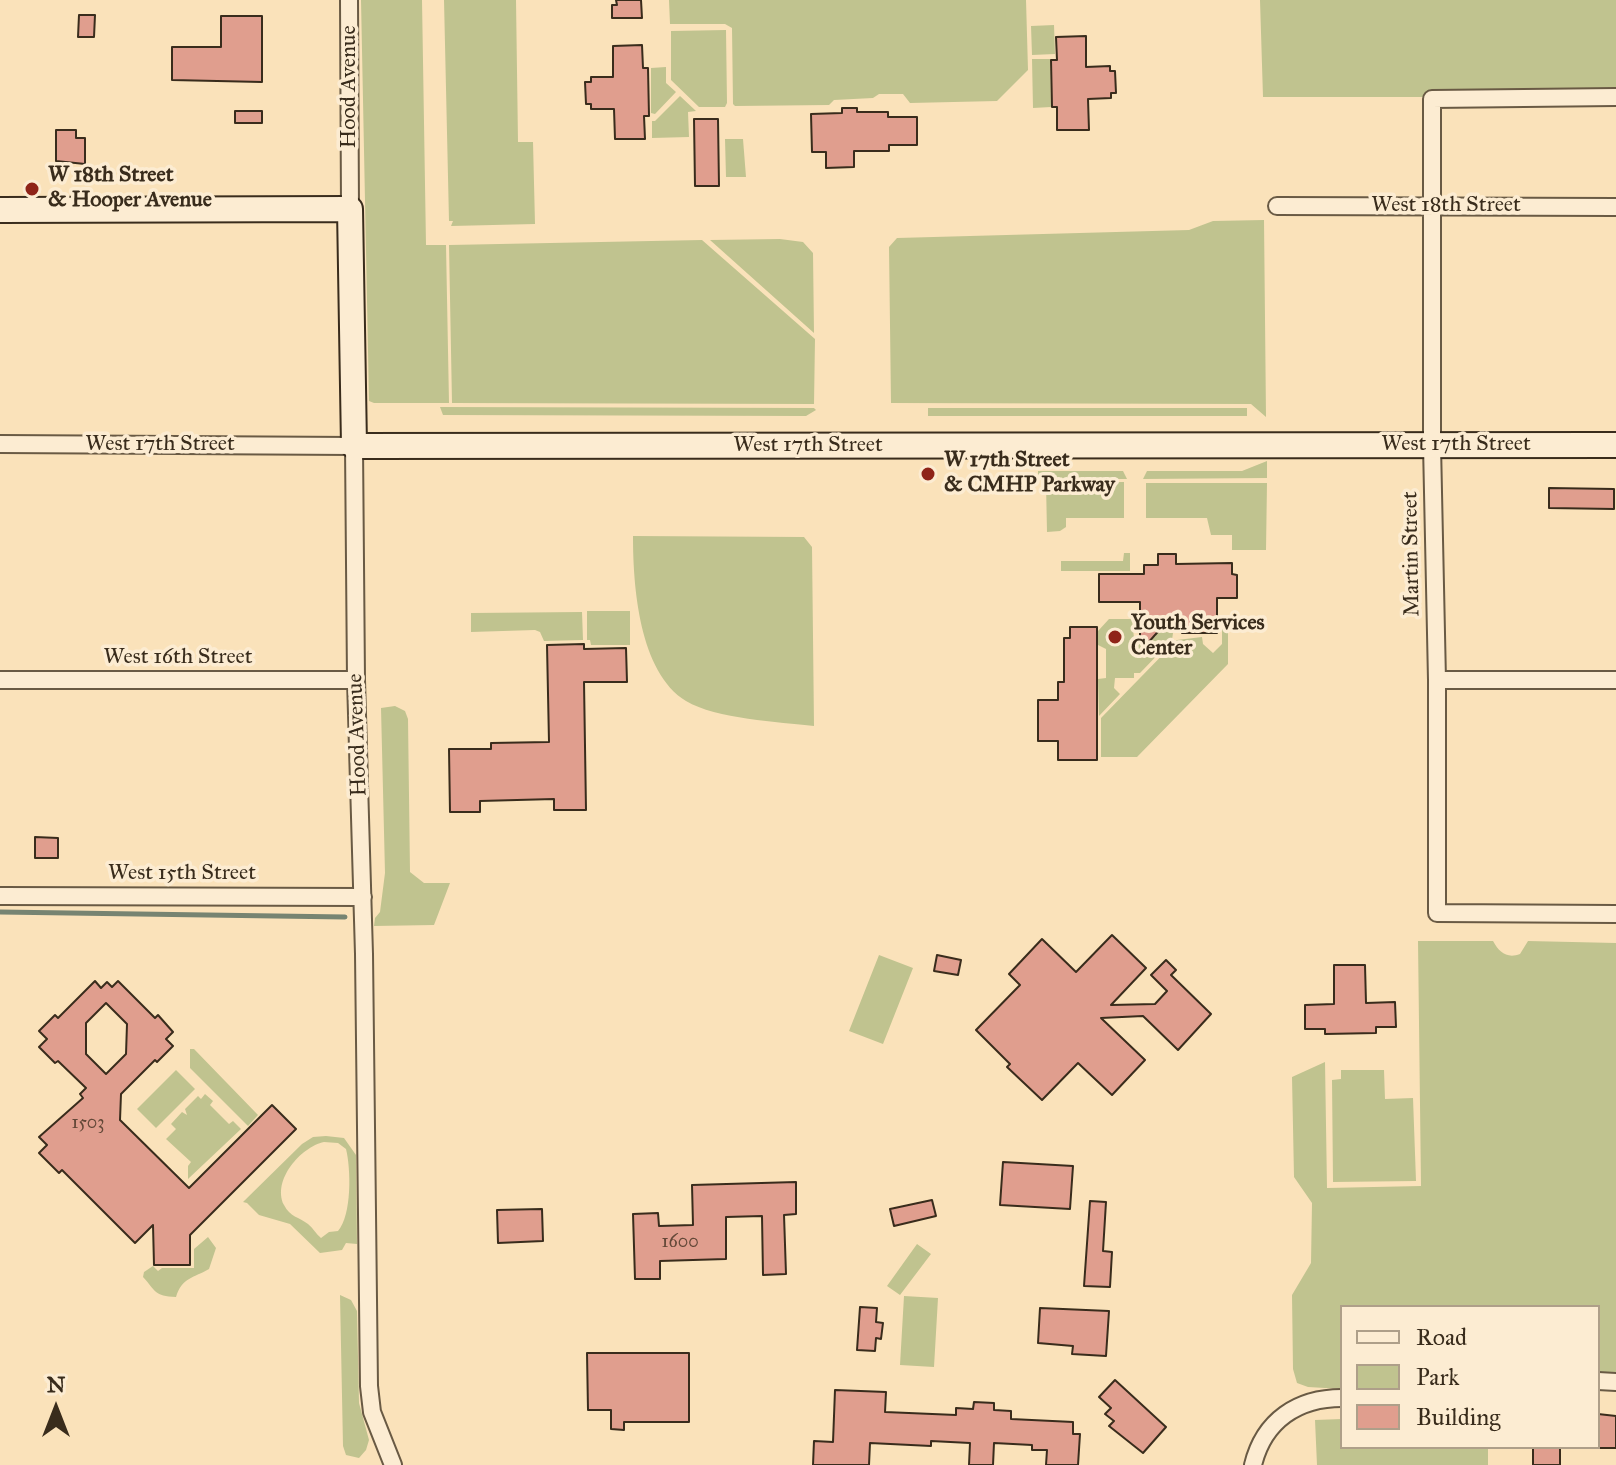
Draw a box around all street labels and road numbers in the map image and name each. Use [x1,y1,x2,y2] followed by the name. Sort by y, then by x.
[337,25,363,149] street label: Hood Avenue
[1371,193,1521,219] street label: West 18th Street
[85,432,235,458] street label: West 17th Street
[1381,432,1531,458] street label: West 17th Street
[733,433,883,459] street label: West 17th Street
[1398,491,1426,617] street label: Martin Street
[103,645,253,671] street label: West 16th Street
[343,673,373,797] street label: Hood Avenue
[108,861,256,887] street label: West 15th Street

